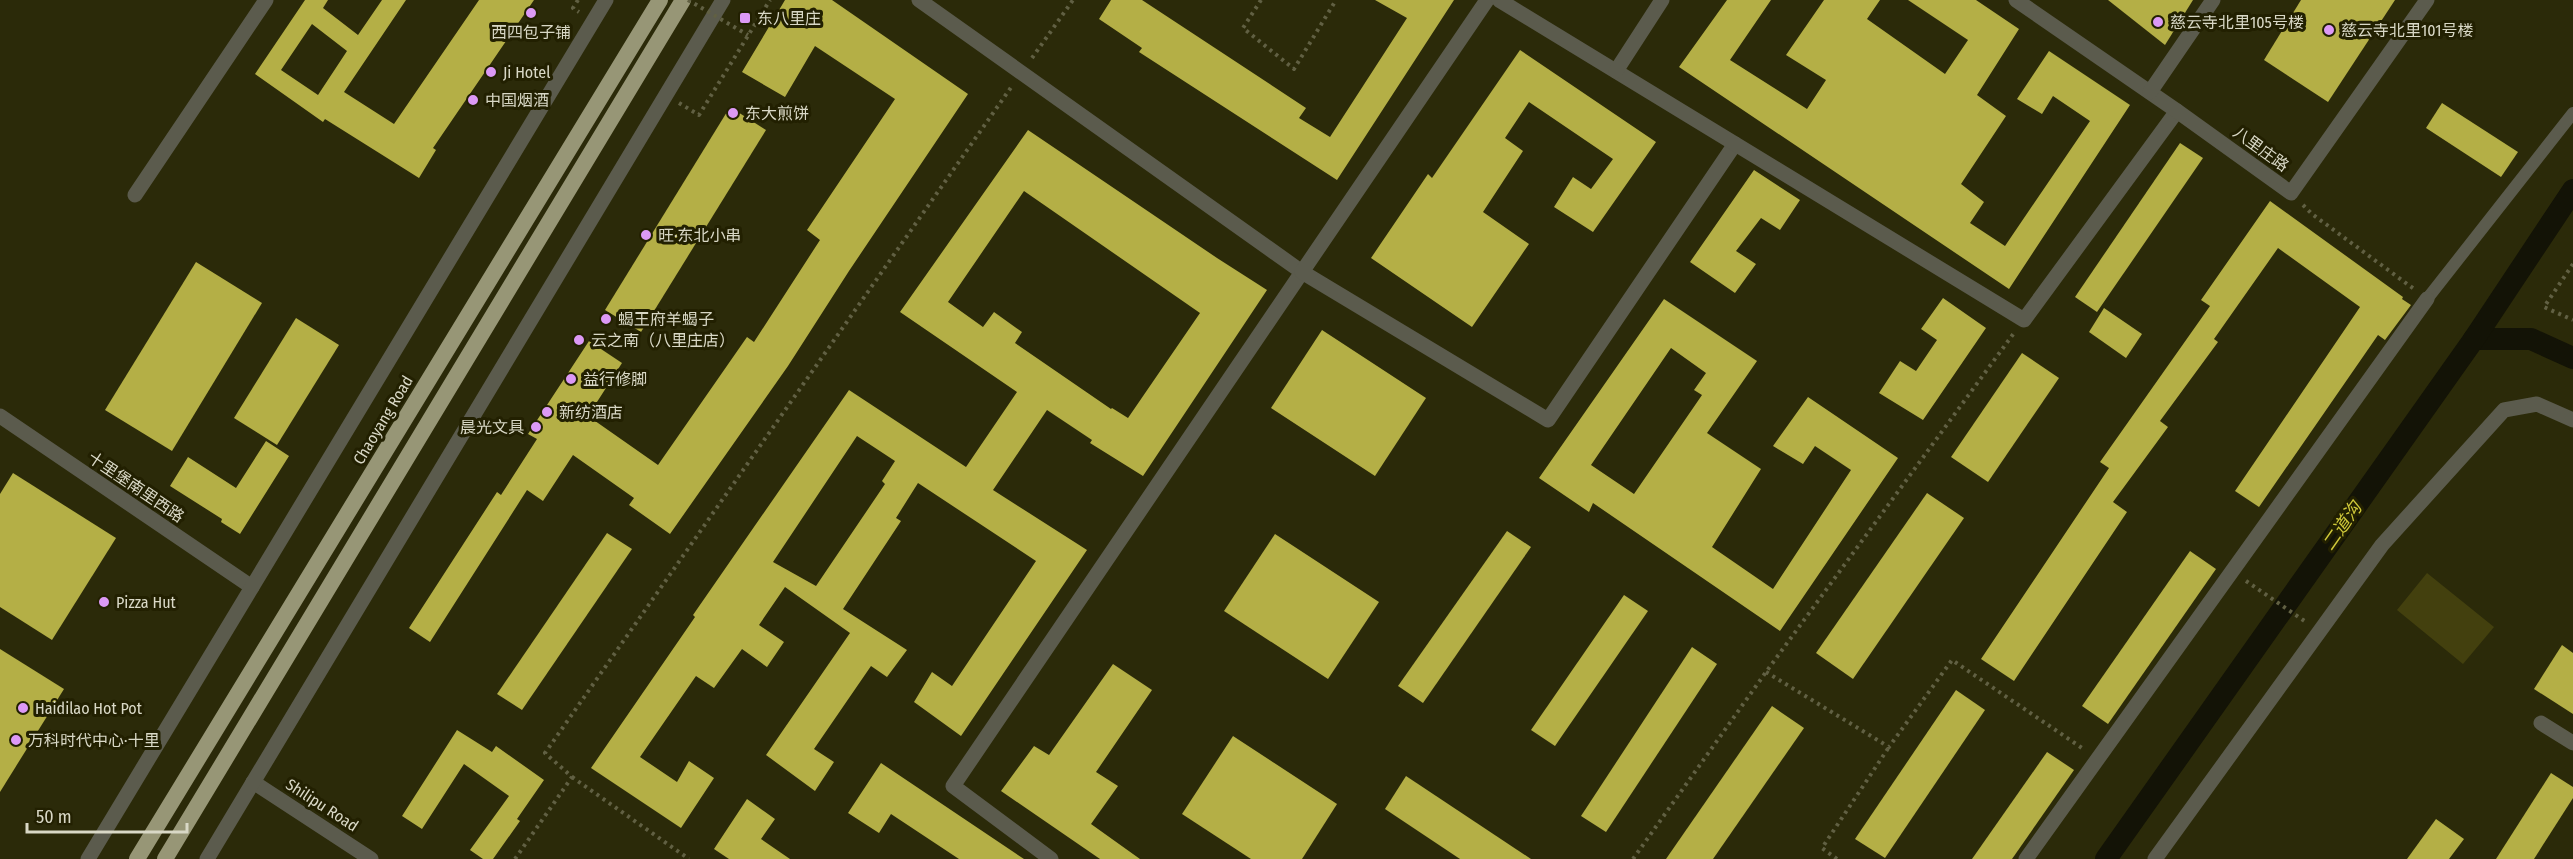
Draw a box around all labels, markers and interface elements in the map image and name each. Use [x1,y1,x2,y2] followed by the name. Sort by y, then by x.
[524,6,538,20] marker: 西四包子铺
[757,9,821,28] place label: 东八里庄
[738,11,752,25] marker: 东八里庄
[2170,13,2304,32] place label: 慈云寺北里105号楼
[2151,15,2165,29] marker: 慈云寺北里105号楼
[2341,21,2473,40] place label: 慈云寺北里101号楼
[491,23,571,42] place label: 西四包子铺
[2322,23,2336,37] marker: 慈云寺北里101号楼
[503,63,550,82] place label: Ji Hotel
[484,65,498,79] marker: Ji Hotel
[485,91,549,110] place label: 中国烟酒
[466,93,480,107] marker: 中国烟酒
[745,104,809,123] place label: 东大煎饼
[726,106,740,120] marker: 东大煎饼
[2230,123,2292,175] street label: 八里庄路
[658,226,741,245] place label: 旺·东北小串
[639,228,653,242] marker: 旺·东北小串
[618,310,714,329] place label: 蝎王府羊蝎子
[599,312,613,326] marker: 蝎王府羊蝎子
[591,331,735,350] place label: 云之南（八里庄店）
[572,333,586,347] marker: 云之南（八里庄店）
[583,370,647,389] place label: 益行修脚
[349,372,417,468] street label: Chaoyang Road
[564,372,578,386] marker: 益行修脚
[559,403,623,422] place label: 新纺酒店
[540,405,554,419] marker: 新纺酒店
[460,418,524,437] place label: 晨光文具
[529,420,543,434] marker: 晨光文具
[84,448,188,526] street label: 十里堡南里西路
[2318,496,2368,554] water label: 二道沟
[116,593,177,612] place label: Pizza Hut
[97,595,111,609] marker: Pizza Hut
[35,699,143,718] place label: Haidilao Hot Pot
[16,701,30,715] marker: Haidilao Hot Pot
[28,731,159,750] place label: 万科时代中心·十里
[9,733,23,747] marker: 万科时代中心·十里
[282,775,362,835] street label: Shilipu Road
[27,796,188,834] scale bar
[36,806,72,828] text: 50 m

